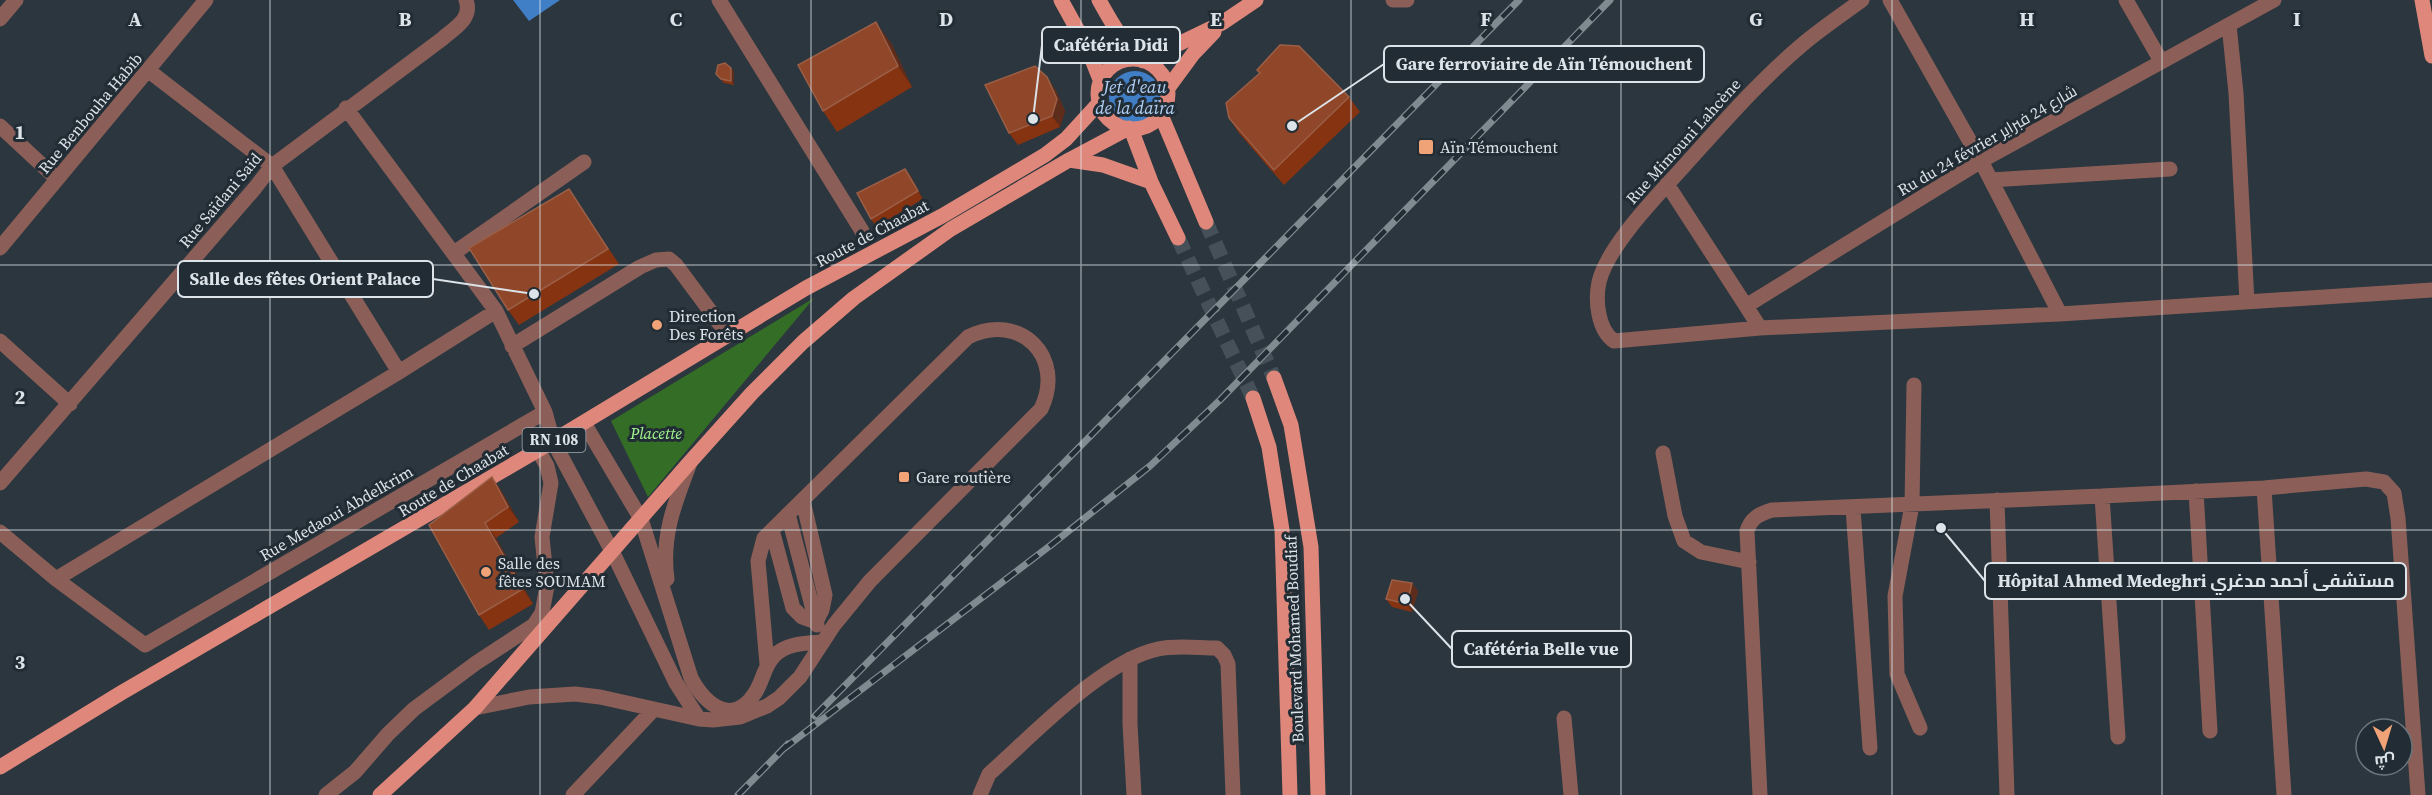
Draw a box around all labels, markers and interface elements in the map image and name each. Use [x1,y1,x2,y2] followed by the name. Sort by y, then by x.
[128,5,142,33] text: A
[398,5,412,33] text: B
[670,5,682,33] text: C
[939,5,953,33] text: D
[1210,5,1222,33] text: E
[1480,5,1492,33] text: F
[1749,5,1763,33] text: G
[2019,5,2035,33] text: H
[2293,5,2301,33] text: I
[1042,27,1180,63] callout: Cafétéria Didi
[1054,32,1169,57] text: Cafétéria Didi
[1384,46,1704,82] callout: Gare ferroviaire de Aïn Témouchent
[33,48,147,178] street label: Rue Benbouha Habib
[1396,51,1693,76] text: Gare ferroviaire de Aïn Témouchent
[1621,73,1745,209] street label: Rue Mimouni Lahcène
[1095,74,1175,120] water label: Jet d'eau de la daïra
[1893,80,2081,201] street label: Ru du 24 février شارع 24 فبراير
[15,118,25,146] text: 1
[1440,136,1558,158] place label: Aïn Témouchent
[1417,138,1435,156] marker: Aïn Témouchent
[174,148,266,252] street label: Rue Saïdani Saïd
[812,194,933,272] street label: Route de Chaabat
[178,261,433,297] callout: Salle des fêtes Orient Palace
[189,266,421,291] text: Salle des fêtes Orient Palace
[669,305,744,345] place label: Direction Des Forêts
[650,318,664,332] marker: Direction Des Forêts
[15,383,26,411] text: 2
[629,422,682,444] park label: Placette
[522,428,586,452] road number: RN 108
[394,438,513,522] street label: Route de Chaabat
[255,460,417,566] street label: Rue Medaoui Abdelkrim
[916,466,1011,488] place label: Gare routière
[897,470,911,484] marker: Gare routière
[1279,534,1309,743] street label: Boulevard Mohamed Boudiaf
[498,552,606,592] place label: Salle des fêtes SOUMAM
[1985,563,2406,599] callout: Hôpital Ahmed Medeghri مستشفى أحمد مدغري
[479,565,493,579] marker: Salle des fêtes SOUMAM
[1997,568,2395,595] text: Hôpital Ahmed Medeghri مستشفى أحمد مدغري
[1452,631,1631,667] callout: Cafétéria Belle vue
[1463,636,1619,661] text: Cafétéria Belle vue
[15,648,26,676] text: 3
[2354,717,2414,777] north arrow
[2374,750,2396,774] text: ش

